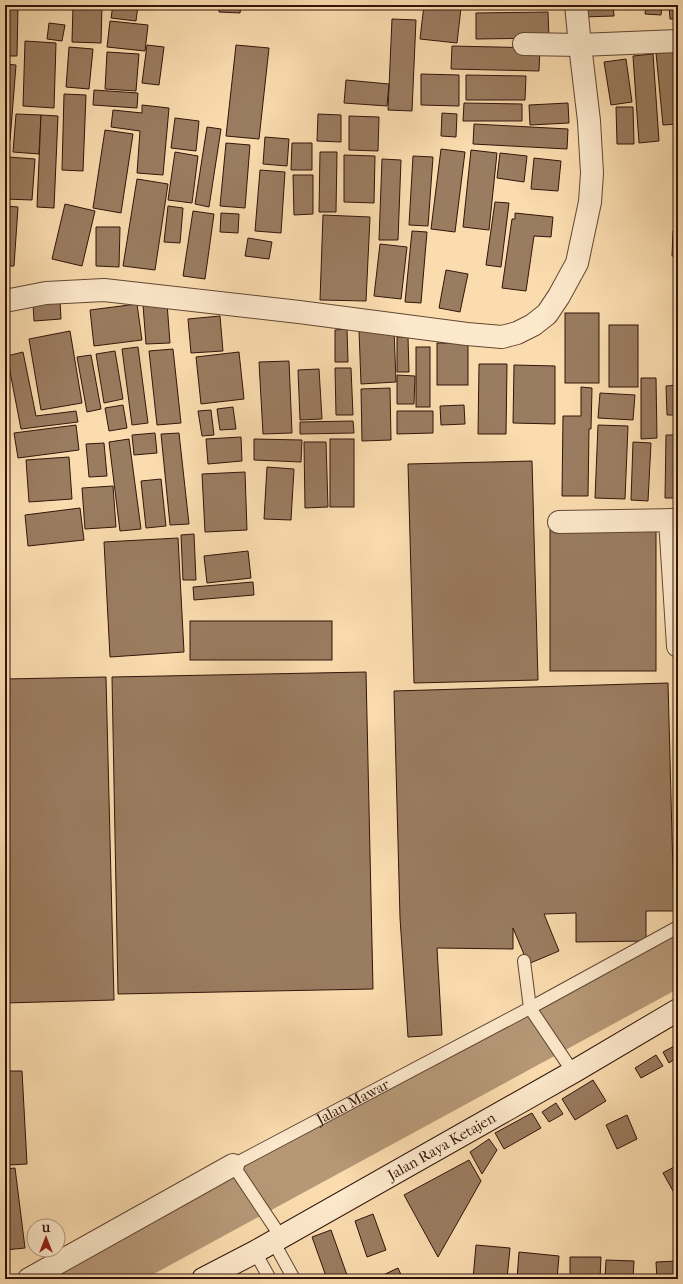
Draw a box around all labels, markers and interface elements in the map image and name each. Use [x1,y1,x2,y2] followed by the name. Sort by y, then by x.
[312,1075,393,1129] street label: Jalan Mawar
[383,1109,499,1185] street label: Jalan Raya Ketajen
[26,1218,66,1258] north arrow
[41,1222,51,1235] text: U

